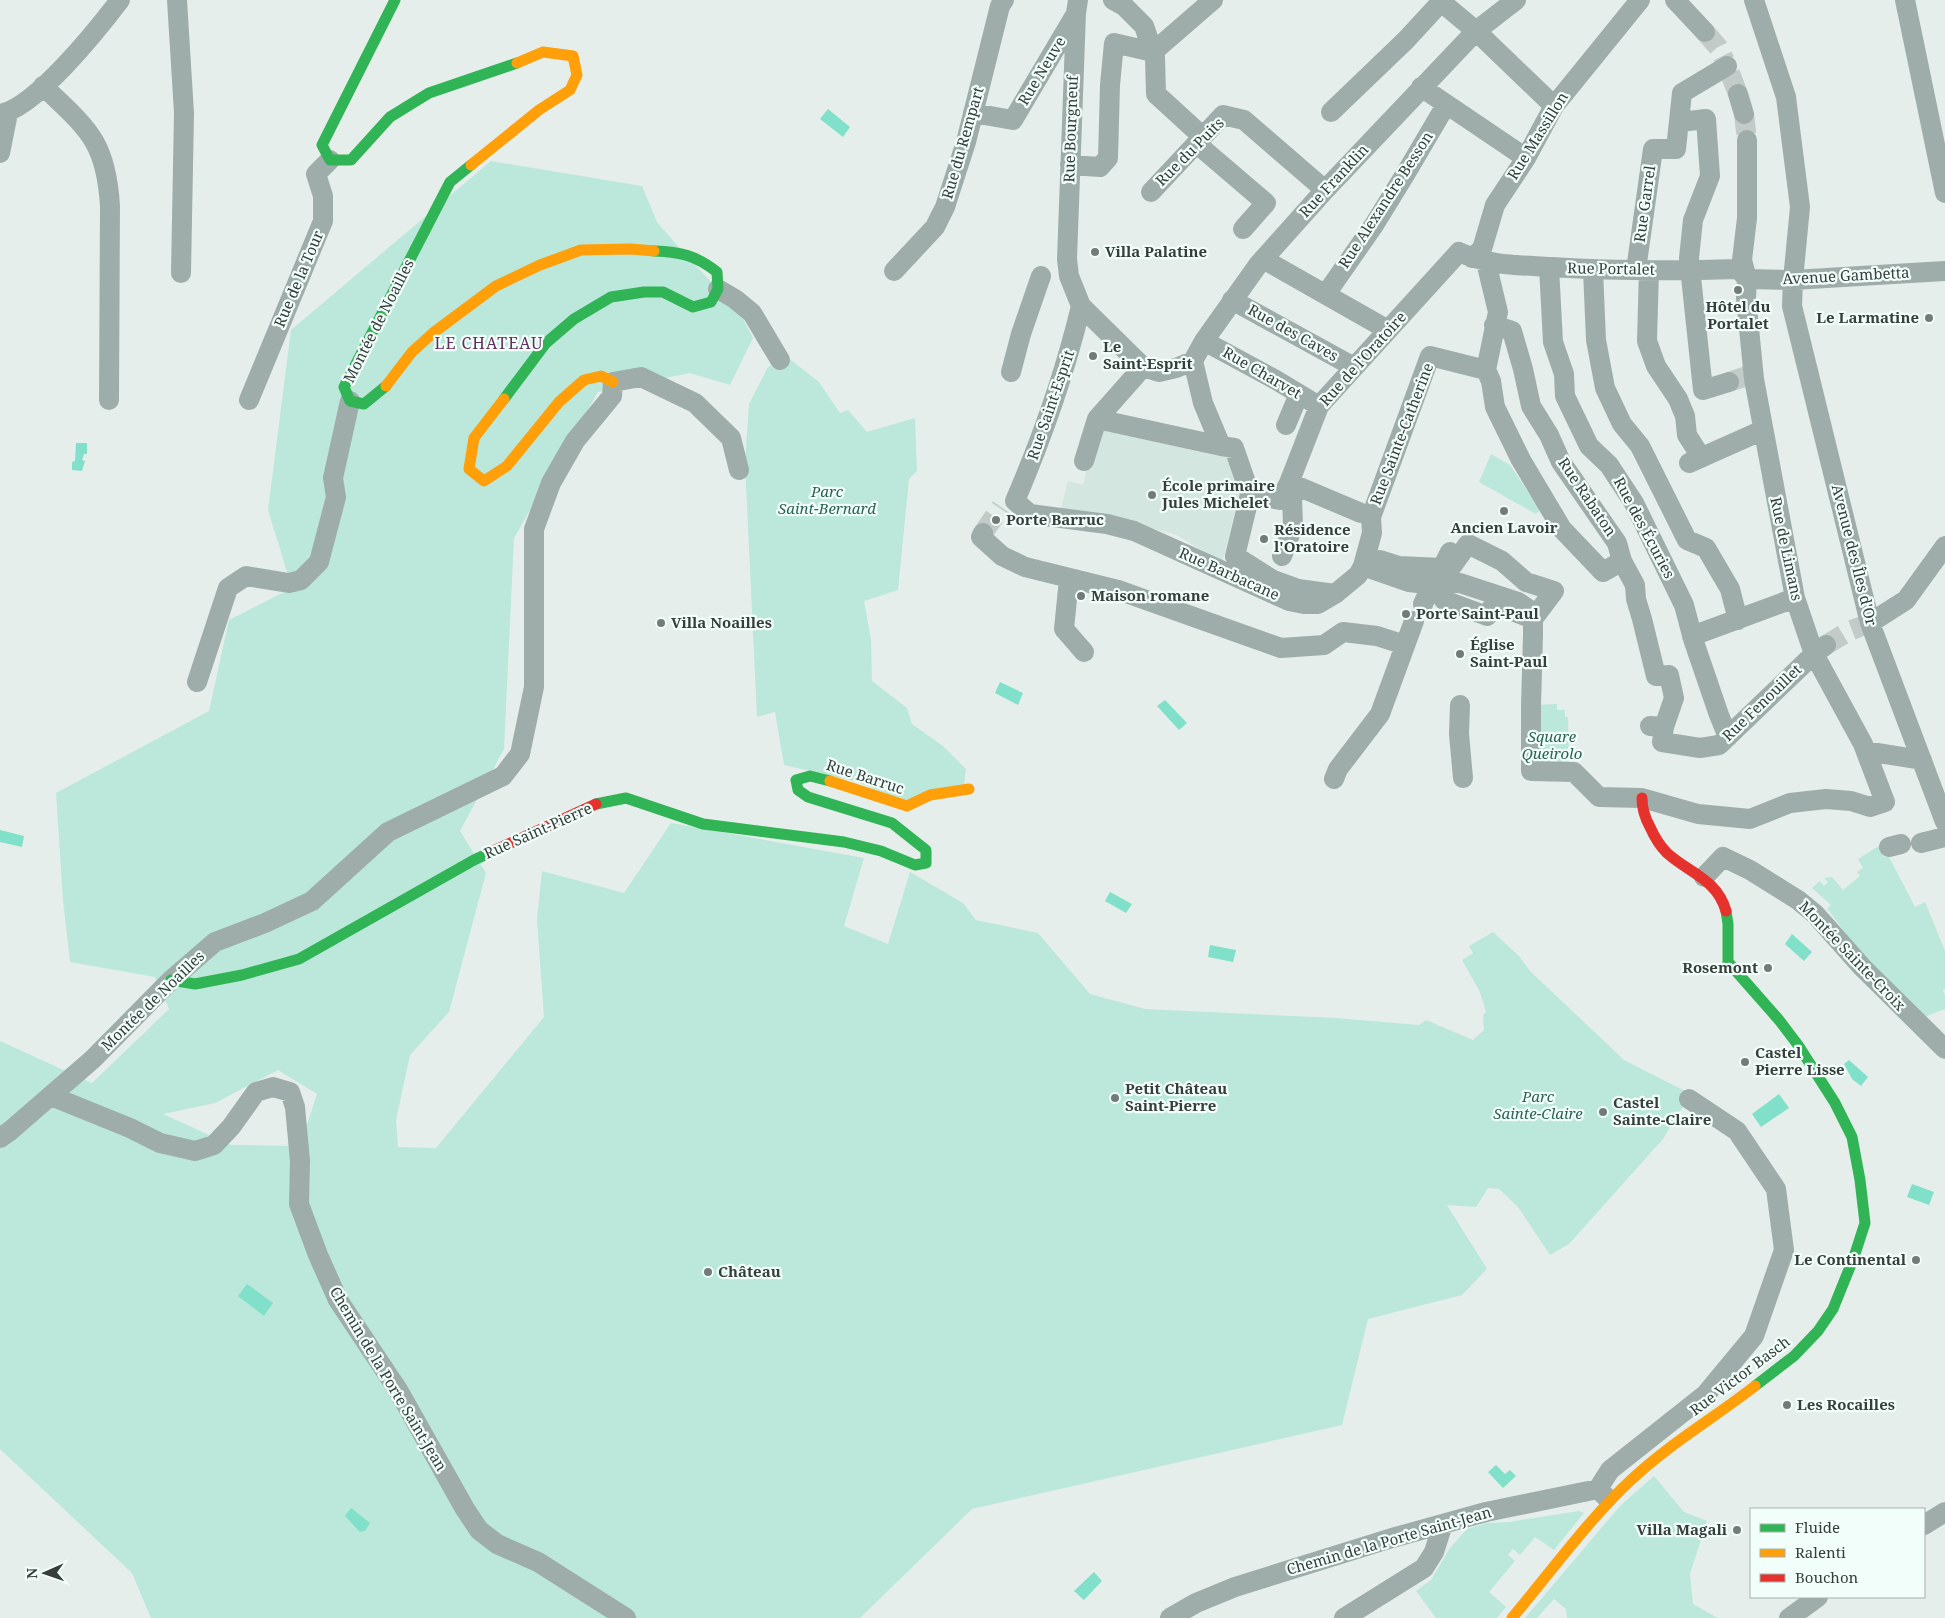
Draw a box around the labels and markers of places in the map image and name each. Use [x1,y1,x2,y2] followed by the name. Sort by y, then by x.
[1105,241,1207,261] place label: Villa Palatine
[1089,246,1101,258] marker: Villa Palatine
[1732,284,1744,296] marker: Hôtel du Portalet
[1705,296,1771,333] place label: Hôtel du Portalet
[1816,307,1919,327] place label: Le Larmatine
[1923,312,1935,324] marker: Le Larmatine
[1103,336,1193,373] place label: Le Saint-Esprit
[1087,350,1099,362] marker: Le Saint-Esprit
[1161,475,1275,512] place label: École primaire Jules Michelet
[1146,489,1158,501] marker: École primaire Jules Michelet
[1498,505,1510,517] marker: Ancien Lavoir
[1006,509,1104,529] place label: Porte Barruc
[990,514,1002,526] marker: Porte Barruc
[1450,517,1558,537] place label: Ancien Lavoir
[1274,519,1351,556] place label: Résidence l'Oratoire
[1258,533,1270,545] marker: Résidence l'Oratoire
[1091,585,1209,605] place label: Maison romane
[1075,590,1087,602] marker: Maison romane
[1416,603,1539,623] place label: Porte Saint-Paul
[1400,608,1412,620] marker: Porte Saint-Paul
[671,612,772,632] place label: Villa Noailles
[655,617,667,629] marker: Villa Noailles
[1470,634,1548,671] place label: Église Saint-Paul
[1454,648,1466,660] marker: Église Saint-Paul
[1682,957,1758,977] place label: Rosemont
[1762,962,1774,974] marker: Rosemont
[1755,1042,1845,1079] place label: Castel Pierre Lisse
[1739,1056,1751,1068] marker: Castel Pierre Lisse
[1125,1078,1227,1115] place label: Petit Château Saint-Pierre
[1109,1092,1121,1104] marker: Petit Château Saint-Pierre
[1613,1092,1711,1129] place label: Castel Sainte-Claire
[1597,1106,1609,1118] marker: Castel Sainte-Claire
[1794,1249,1907,1269] place label: Le Continental
[1910,1254,1922,1266] marker: Le Continental
[718,1261,781,1281] place label: Château
[702,1266,714,1278] marker: Château
[1797,1394,1895,1414] place label: Les Rocailles
[1781,1399,1793,1411] marker: Les Rocailles
[1637,1519,1728,1539] place label: Villa Magali
[1731,1524,1743,1536] marker: Villa Magali

